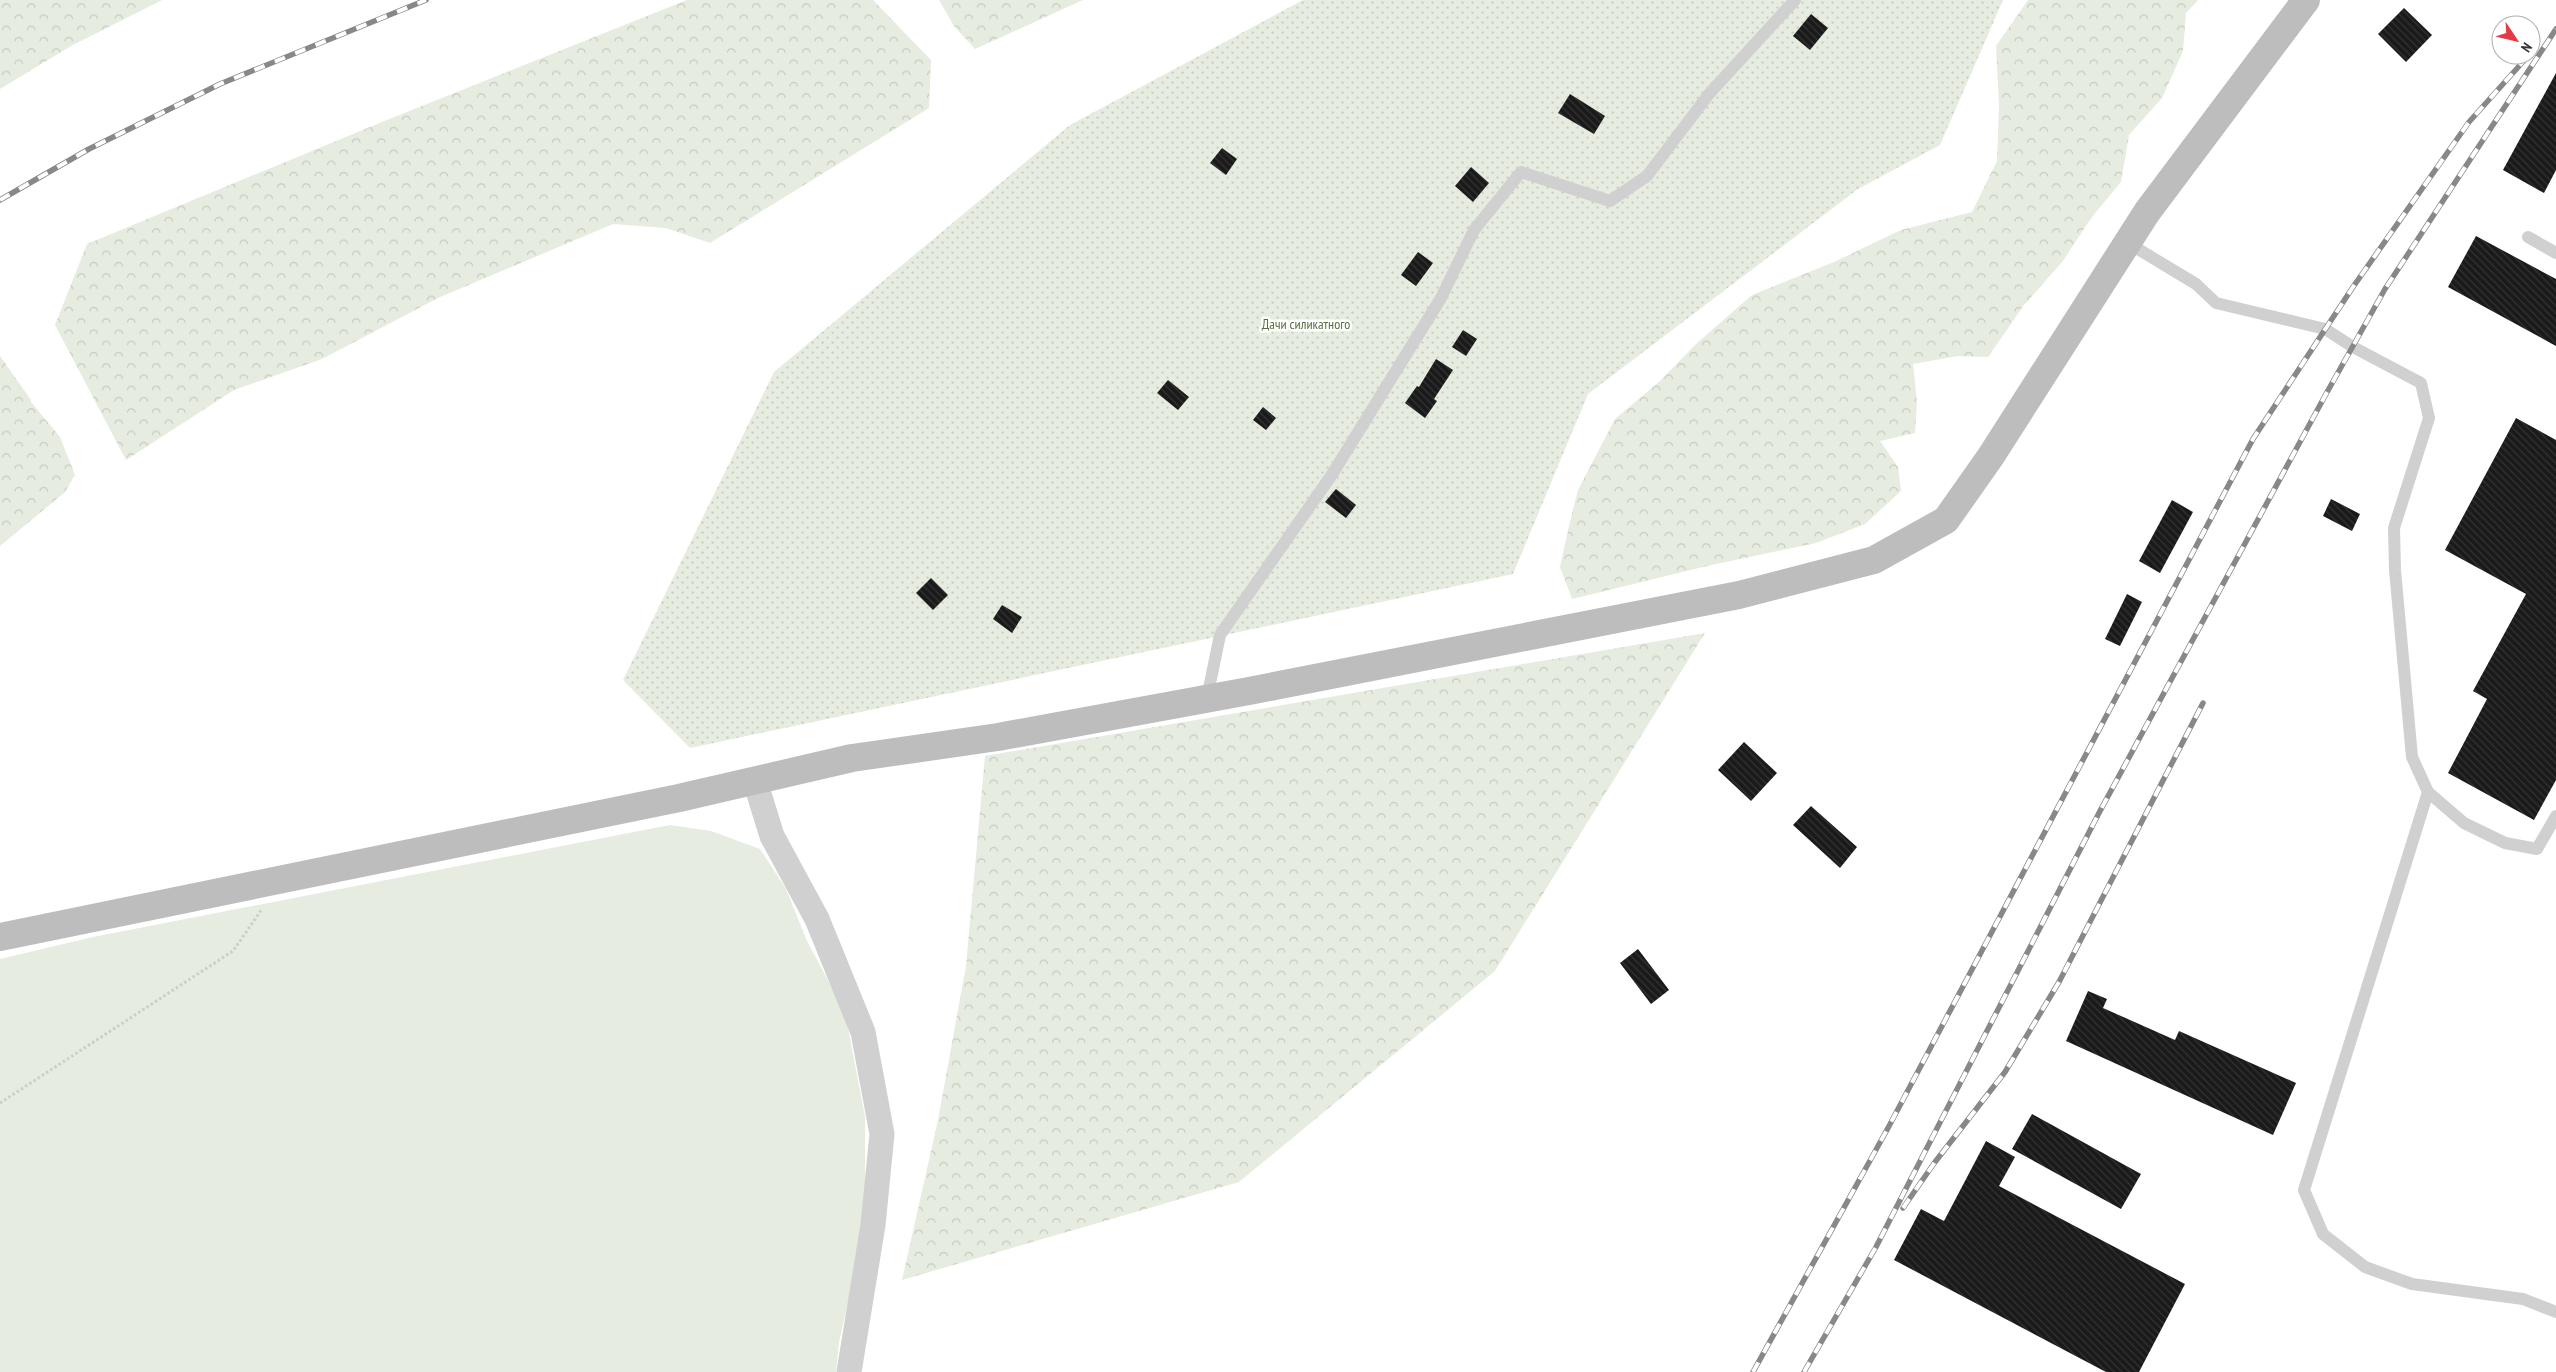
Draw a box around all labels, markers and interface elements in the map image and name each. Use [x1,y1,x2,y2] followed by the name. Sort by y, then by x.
[2491,15,2541,65] north arrow
[2517,39,2536,56] text: N
[1262,315,1350,333] park label: Дачи силикатного

